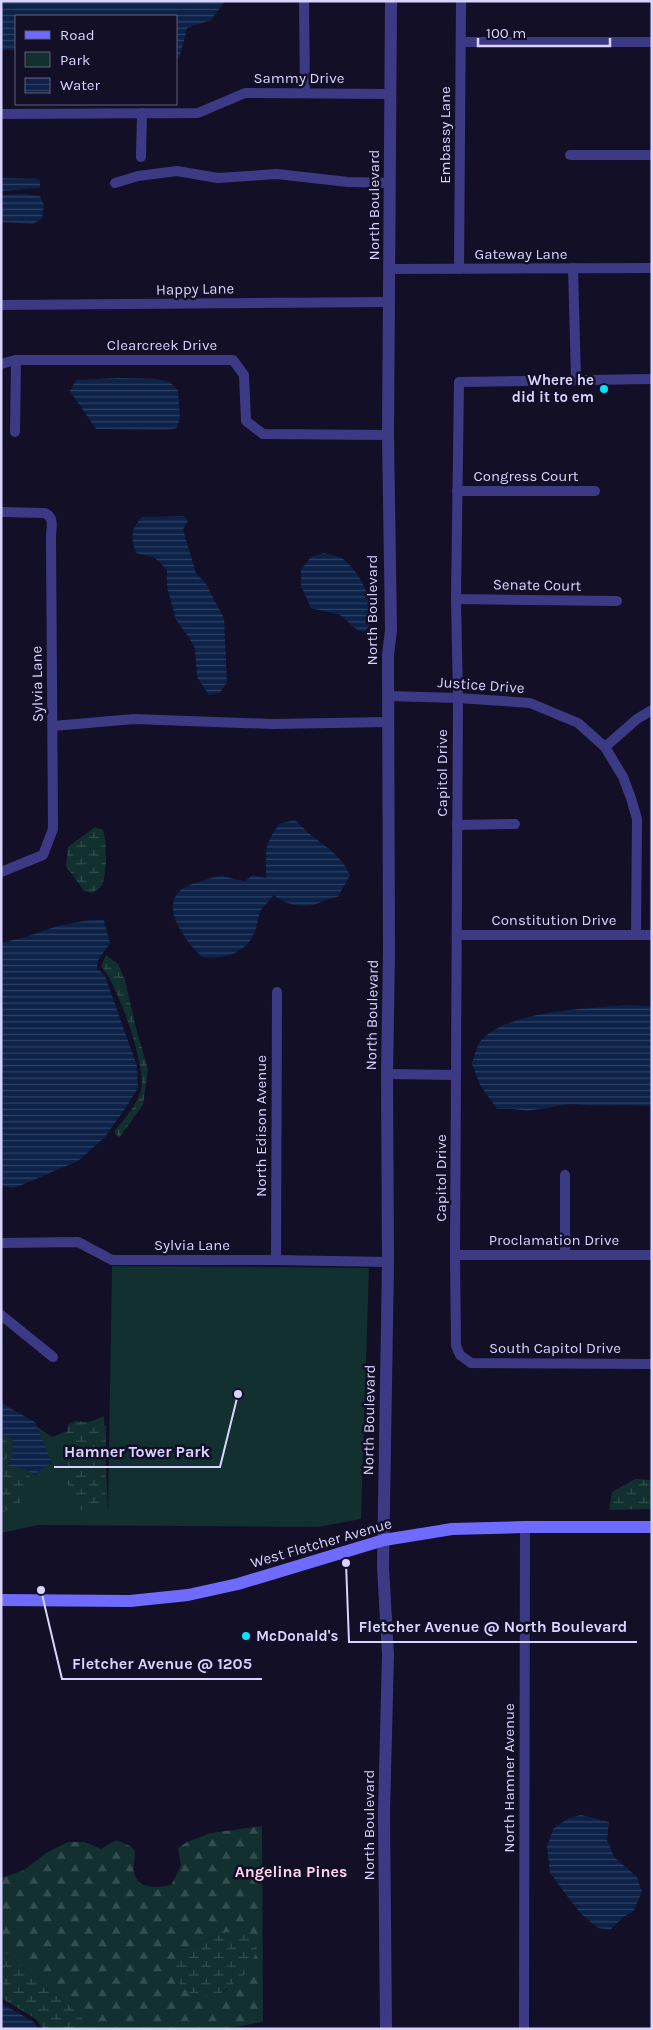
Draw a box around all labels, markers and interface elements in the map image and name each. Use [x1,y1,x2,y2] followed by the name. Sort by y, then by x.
[15,15,178,105] legend
[478,15,610,47] scale bar
[486,24,526,42] text: 100 m
[60,26,95,44] text: Road
[60,51,90,69] text: Park
[254,69,344,87] street label: Sammy Drive
[60,76,101,94] text: Water
[436,86,454,184] street label: Embassy Lane
[365,150,383,260] street label: North Boulevard
[475,245,567,263] street label: Gateway Lane
[156,279,234,299] street label: Happy Lane
[107,336,217,354] street label: Clearcreek Drive
[512,371,594,406] place label: Where he did it to em
[598,383,610,395] marker: Where he did it to em
[474,467,579,485] street label: Congress Court
[363,555,381,665] street label: North Boulevard
[493,575,582,595] street label: Senate Court
[27,646,47,722] street label: Sylvia Lane
[437,673,525,697] street label: Justice Drive
[433,729,451,817] street label: Capitol Drive
[491,911,617,929] street label: Constitution Drive
[362,959,382,1071] street label: North Boulevard
[252,1055,270,1197] street label: North Edison Avenue
[432,1134,450,1222] street label: Capitol Drive
[489,1231,619,1249] street label: Proclamation Drive
[154,1236,230,1254] street label: Sylvia Lane
[489,1339,621,1357] street label: South Capitol Drive
[359,1364,379,1476] street label: North Boulevard
[54,1436,220,1467] callout: Hamner Tower Park
[64,1442,211,1461] text: Hamner Tower Park
[248,1514,394,1572] street label: West Fletcher Avenue
[349,1611,637,1642] callout: Fletcher Avenue @ North Boulevard
[359,1617,627,1636] text: Fletcher Avenue @ North Boulevard
[256,1627,338,1645] place label: McDonald's
[240,1630,252,1642] marker: McDonald's
[62,1648,262,1679] callout: Fletcher Avenue @ 1205
[72,1654,252,1673] text: Fletcher Avenue @ 1205
[500,1703,518,1853] street label: North Hamner Avenue
[360,1770,378,1880] street label: North Boulevard
[235,1862,347,1881] district label: Angelina Pines

